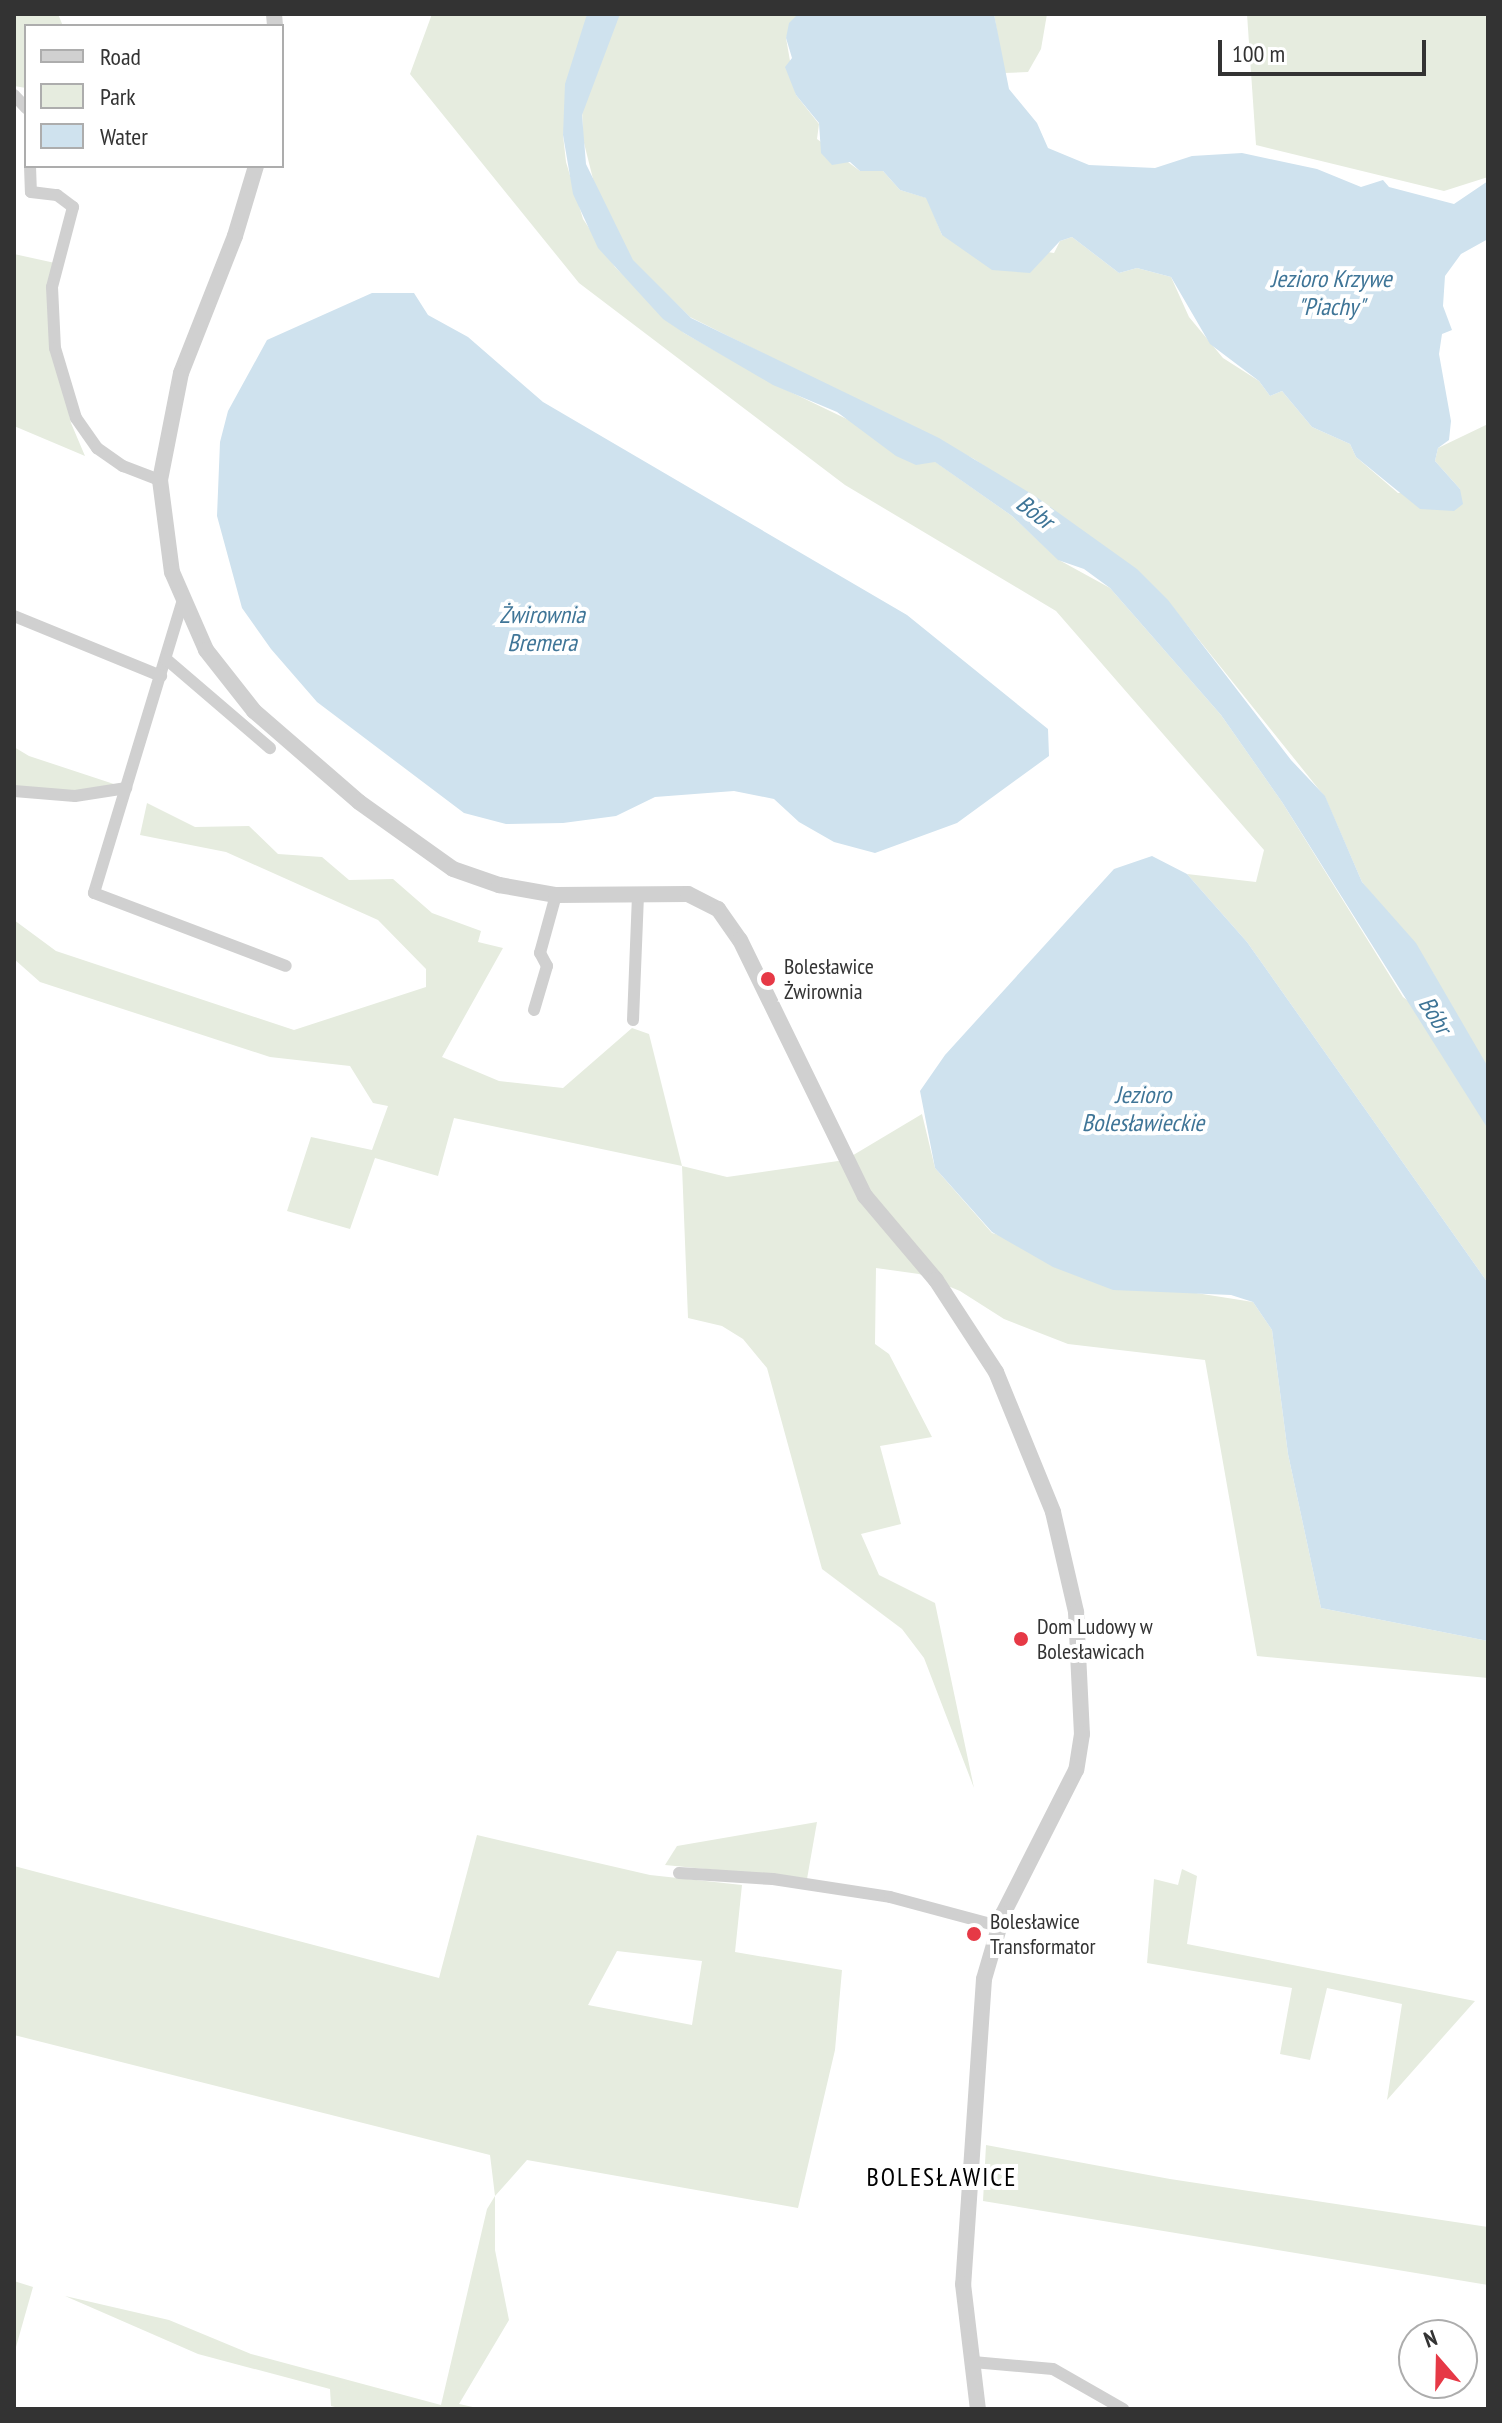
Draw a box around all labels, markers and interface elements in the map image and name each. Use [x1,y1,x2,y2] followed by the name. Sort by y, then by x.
[24,24,284,168] legend
[1222,24,1430,74] scale bar
[1232,38,1285,69] text: 100 m
[100,41,141,72] text: Road
[100,81,136,112] text: Park
[100,121,148,152] text: Water
[1270,265,1392,321] water label: Jezioro Krzywe "Piachy"
[1011,489,1059,535] water label: Bóbr
[499,601,585,657] water label: Żwirownia Bremera
[784,953,874,1004] place label: Bolesławice Żwirownia
[759,970,777,988] marker: Bolesławice Żwirownia
[1413,991,1457,1039] water label: Bóbr
[1082,1081,1204,1137] water label: Jezioro Bolesławieckie
[1037,1613,1153,1664] place label: Dom Ludowy w Bolesławicach
[1012,1630,1030,1648] marker: Dom Ludowy w Bolesławicach
[990,1908,1095,1960] place label: Bolesławice Transformator
[965,1925,983,1943] marker: Bolesławice Transformator
[867,2161,1017,2193] district label: BOLESŁAWICE
[1398,2319,1478,2399] north arrow
[1420,2323,1441,2354] text: N

